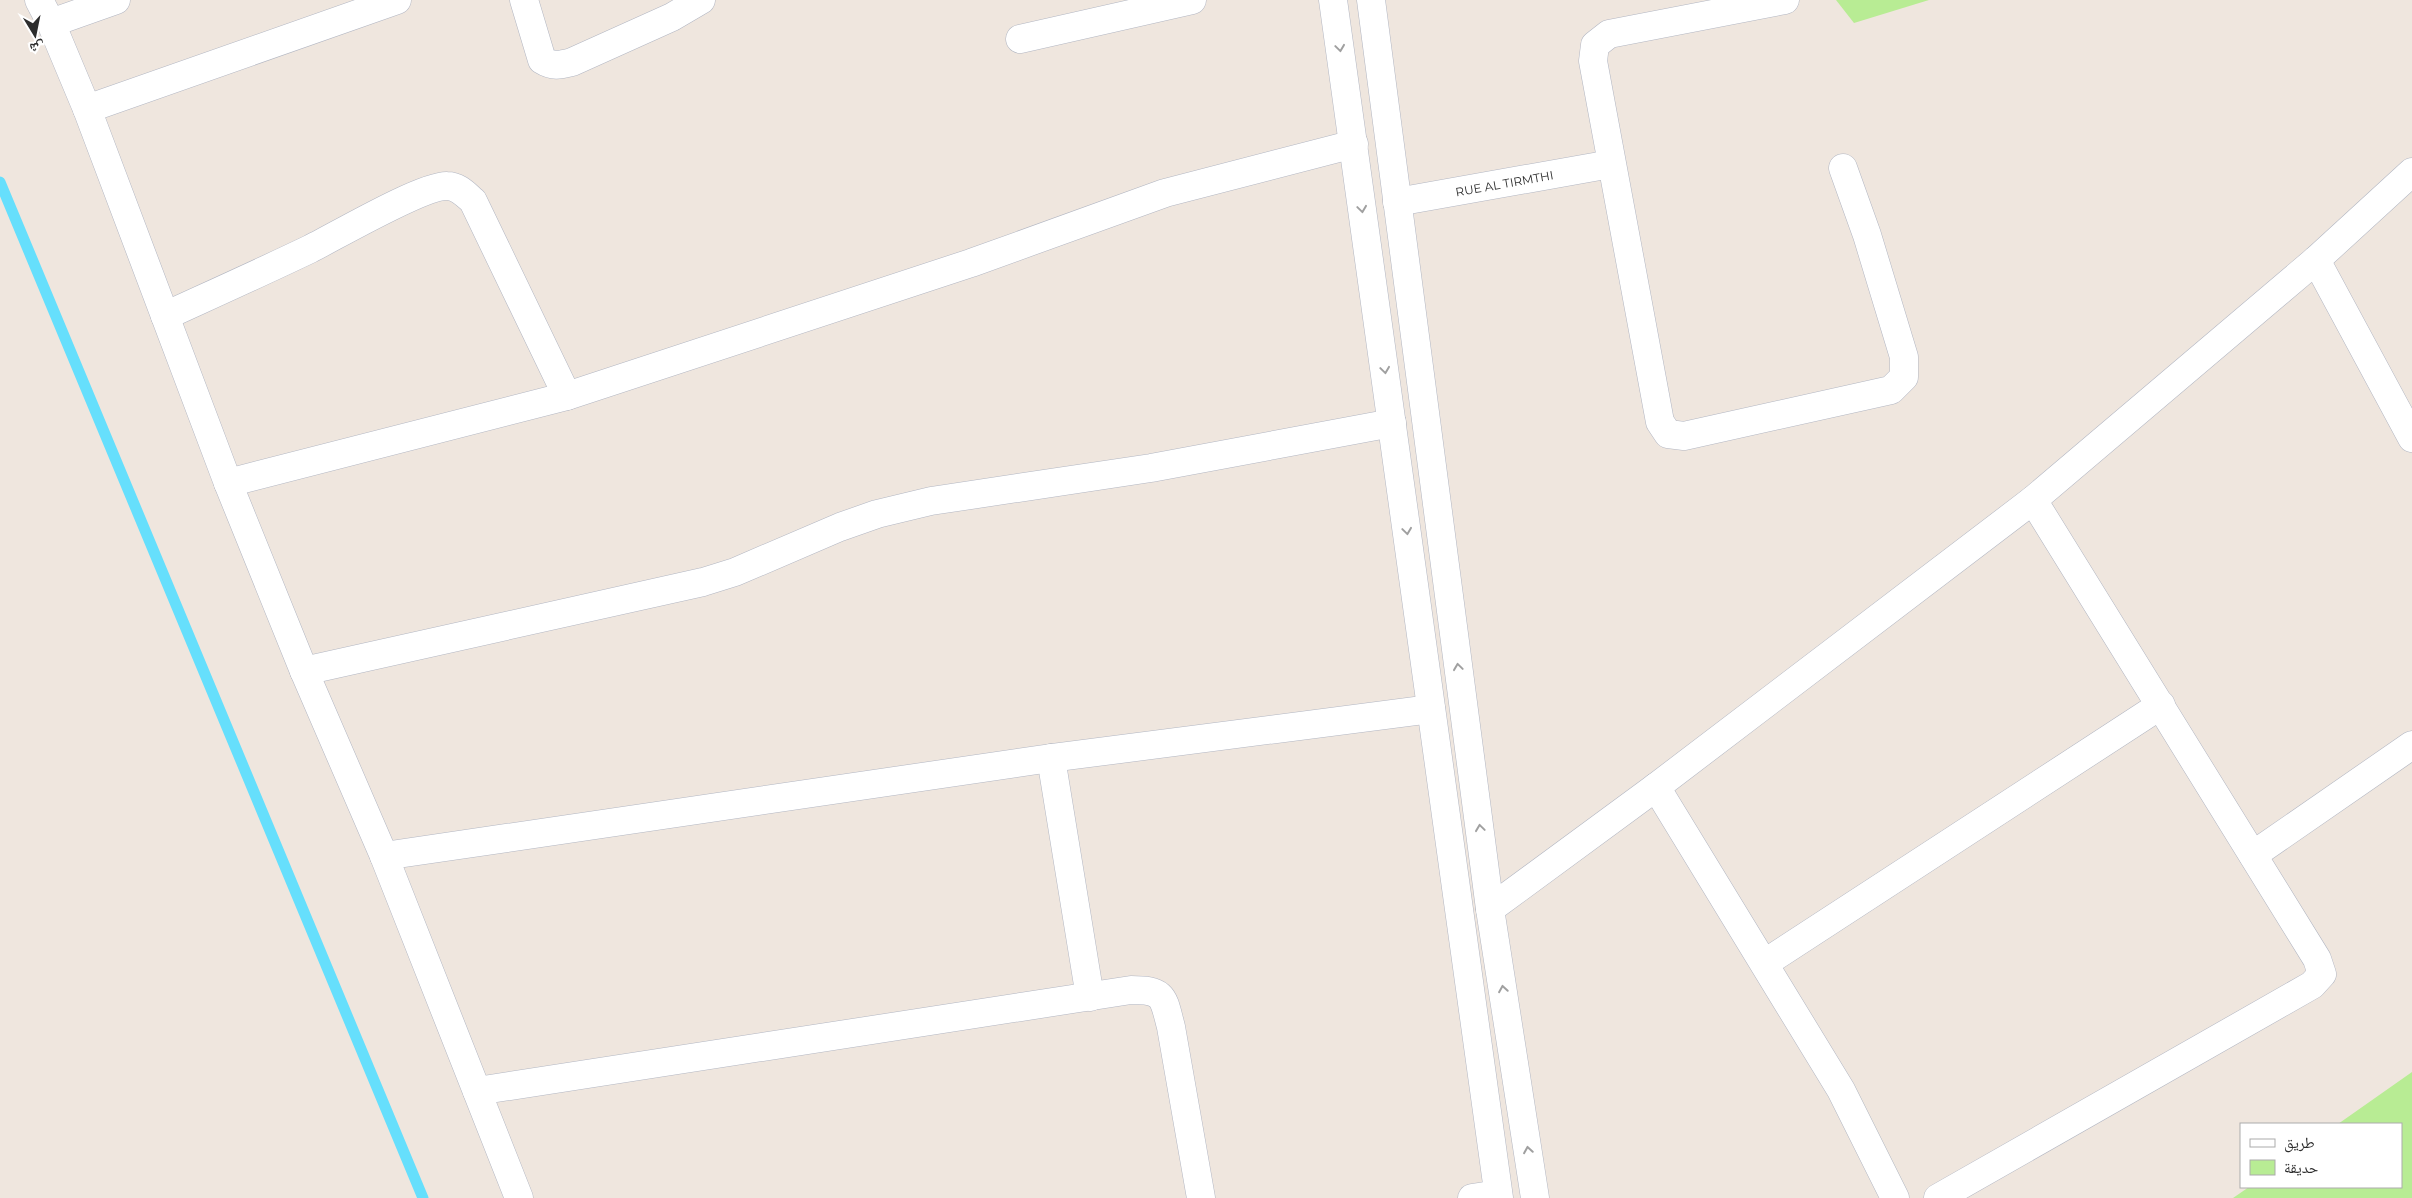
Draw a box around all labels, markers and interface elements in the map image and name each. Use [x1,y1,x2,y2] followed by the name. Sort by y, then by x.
[10,10,60,60] north arrow
[28,38,46,58] text: ش
[1334,44,1344,53] one-way arrow
[1454,167,1554,199] street label: RUE AL TIRMTHI
[1357,205,1367,213] one-way arrow
[1379,366,1389,374] one-way arrow
[1401,527,1411,535] one-way arrow
[1454,663,1464,672] one-way arrow
[1475,824,1486,832] one-way arrow
[1498,985,1509,993] one-way arrow
[2240,1123,2402,1188] legend
[2284,1133,2315,1153] text: طريق
[1523,1145,1534,1153] one-way arrow
[2284,1158,2319,1177] text: حديقة

